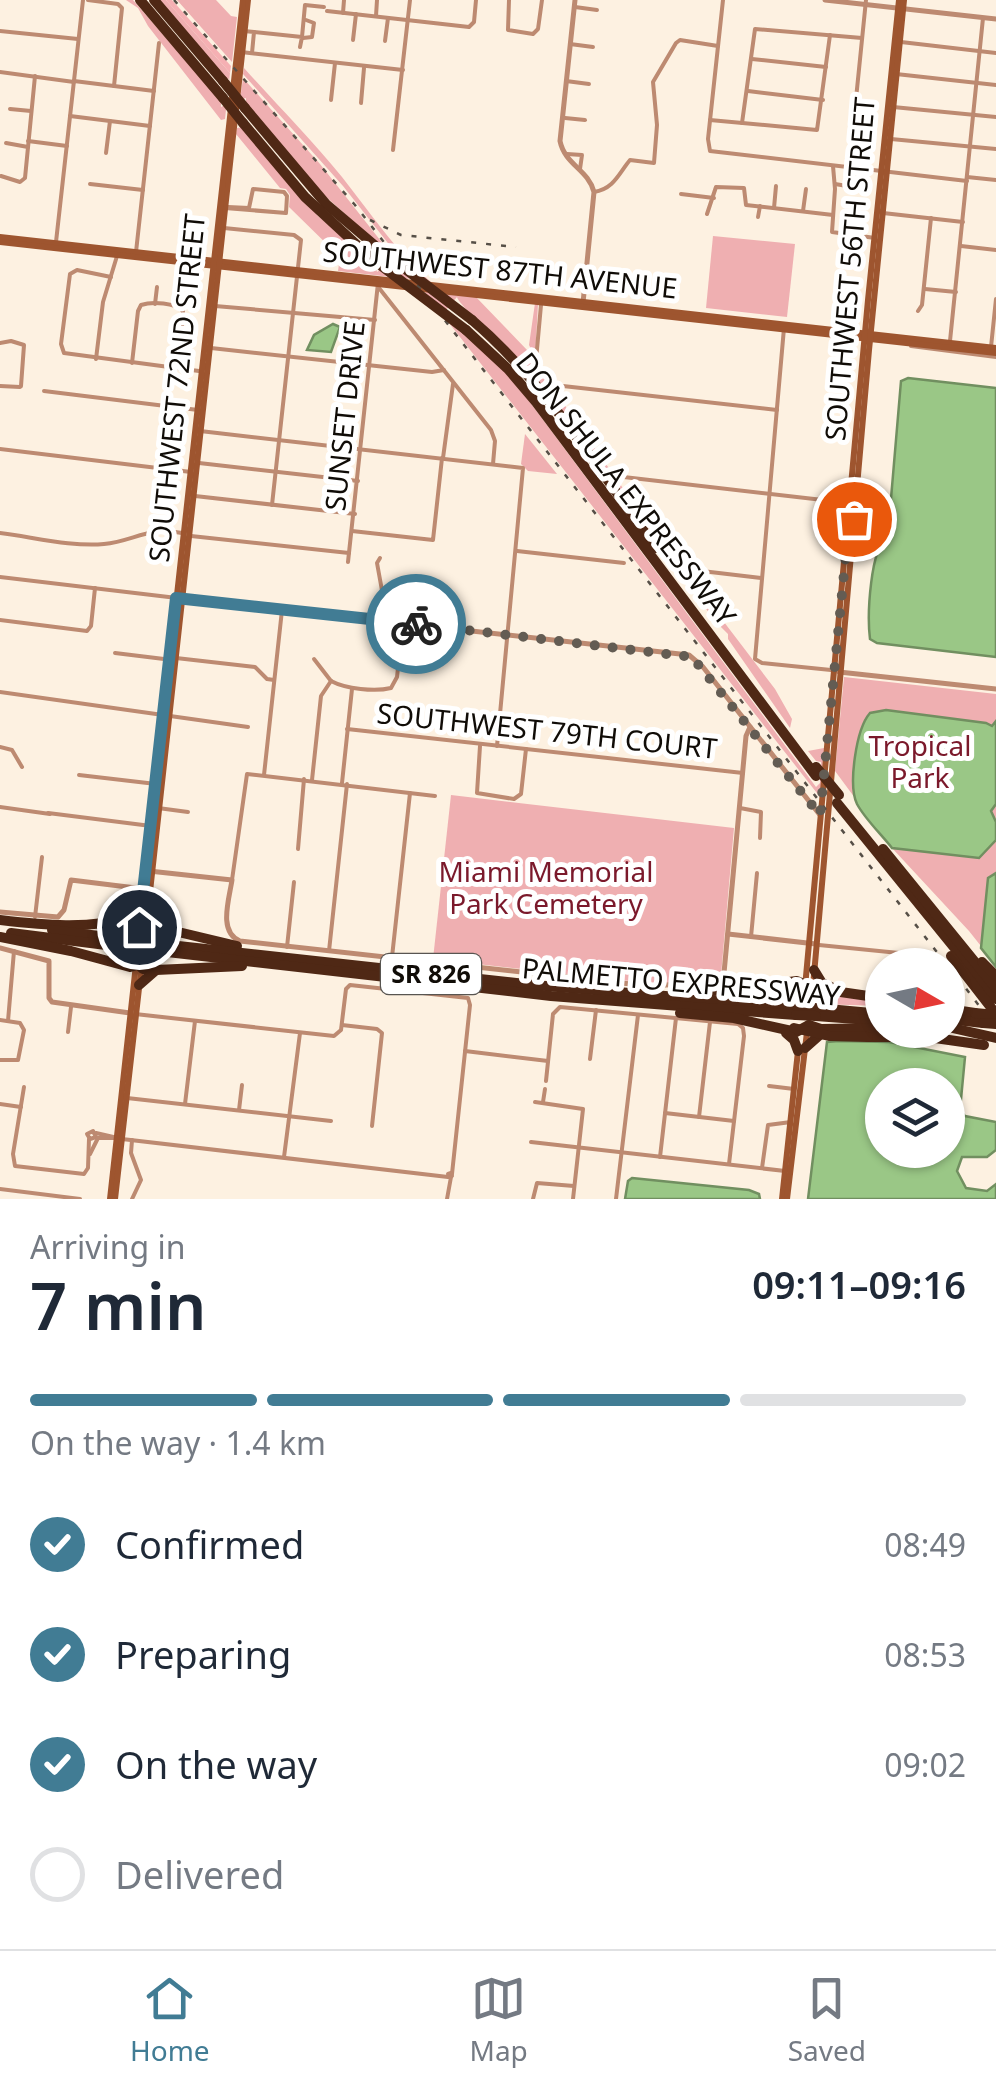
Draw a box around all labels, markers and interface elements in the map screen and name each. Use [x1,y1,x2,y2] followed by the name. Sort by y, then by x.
[815,95,883,442] street label: SOUTHWEST 56TH STREET
[139,211,213,564] street label: SOUTHWEST 72ND STREET
[321,232,679,307] street label: SOUTHWEST 87TH AVENUE
[315,319,373,513] street label: SUNSET DRIVE
[508,344,746,633] street label: DON SHULA EXPRESSWAY
[812,477,897,562] pin
[827,492,882,547] icon: bag
[366,574,466,674] courier
[389,597,444,652] icon: bike
[375,693,720,767] street label: SOUTHWEST 79TH COURT
[869,726,971,796] park label: Tropical Park
[438,852,654,922] park label: Miami Memorial Park Cemetery
[97,885,182,970] pin
[112,900,167,955] icon: home
[521,948,842,1014] street label: PALMETTO EXPRESSWAY
[865,948,965,1048] north arrow
[865,948,965,1168] map controls
[381,954,481,994] road number: SR 826
[865,1068,965,1168] button: layers
[30,1225,185,1268] text: Arriving in
[752,1258,966,1310] text: 09:11–09:16
[30,1261,206,1349] text: 7 min
[30,1421,326,1464] text: On the way · 1.4 km
[30,1517,85,1572] icon: check
[115,1518,304,1570] text: Confirmed
[884,1523,966,1566] text: 08:49
[30,1627,85,1682] icon: check
[115,1628,291,1680] text: Preparing
[884,1633,966,1676] text: 08:53
[30,1737,85,1792] icon: check
[115,1738,317,1790] text: On the way
[884,1743,966,1786] text: 09:02
[115,1848,284,1900] text: Delivered
[130,1971,210,2069] tab: Home
[470,1971,528,2069] tab: Map
[788,1971,866,2069] tab: Saved

